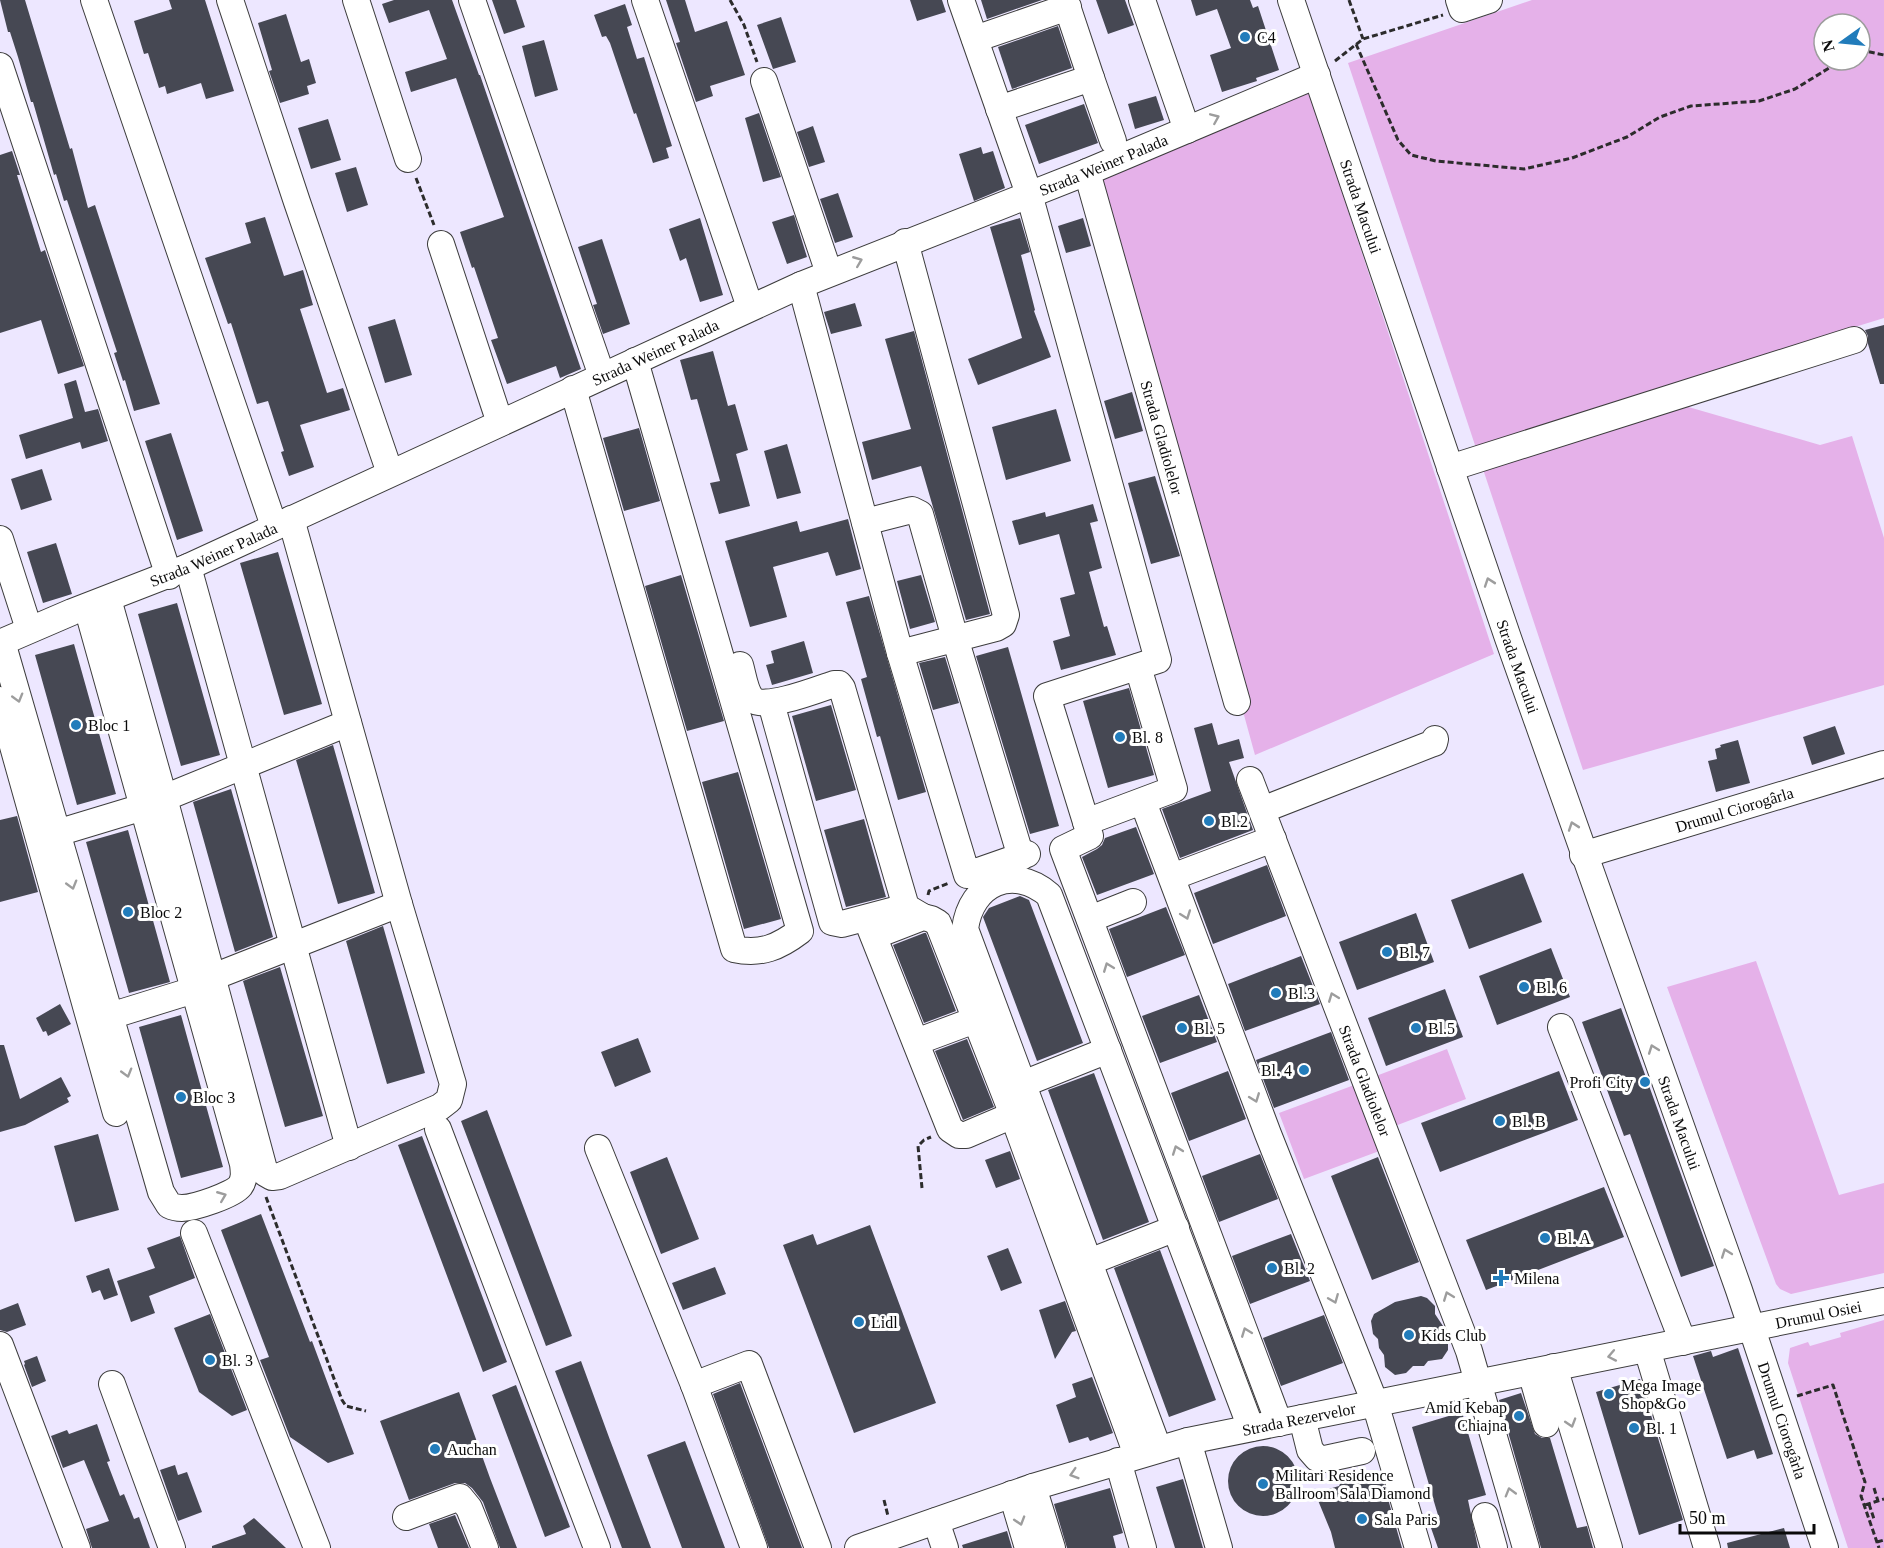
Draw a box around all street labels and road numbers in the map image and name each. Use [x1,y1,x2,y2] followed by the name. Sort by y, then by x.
[1037,131,1170,199] street label: Strada Weiner Palada
[1337,157,1385,256] street label: Strada Macului
[589,316,721,389] street label: Strada Weiner Palada
[1137,379,1186,497] street label: Strada Gladiolelor
[147,519,280,590] street label: Strada Weiner Palada
[1493,617,1542,716] street label: Strada Macului
[1673,784,1795,836] street label: Drumul Ciorogârla
[1336,1023,1394,1140] street label: Strada Gladiolelor
[1655,1074,1704,1172] street label: Strada Macului
[1774,1298,1864,1332] street label: Drumul Osiei
[1755,1360,1809,1481] street label: Drumul Ciorogârla
[1241,1399,1358,1439] street label: Strada Rezervelor

